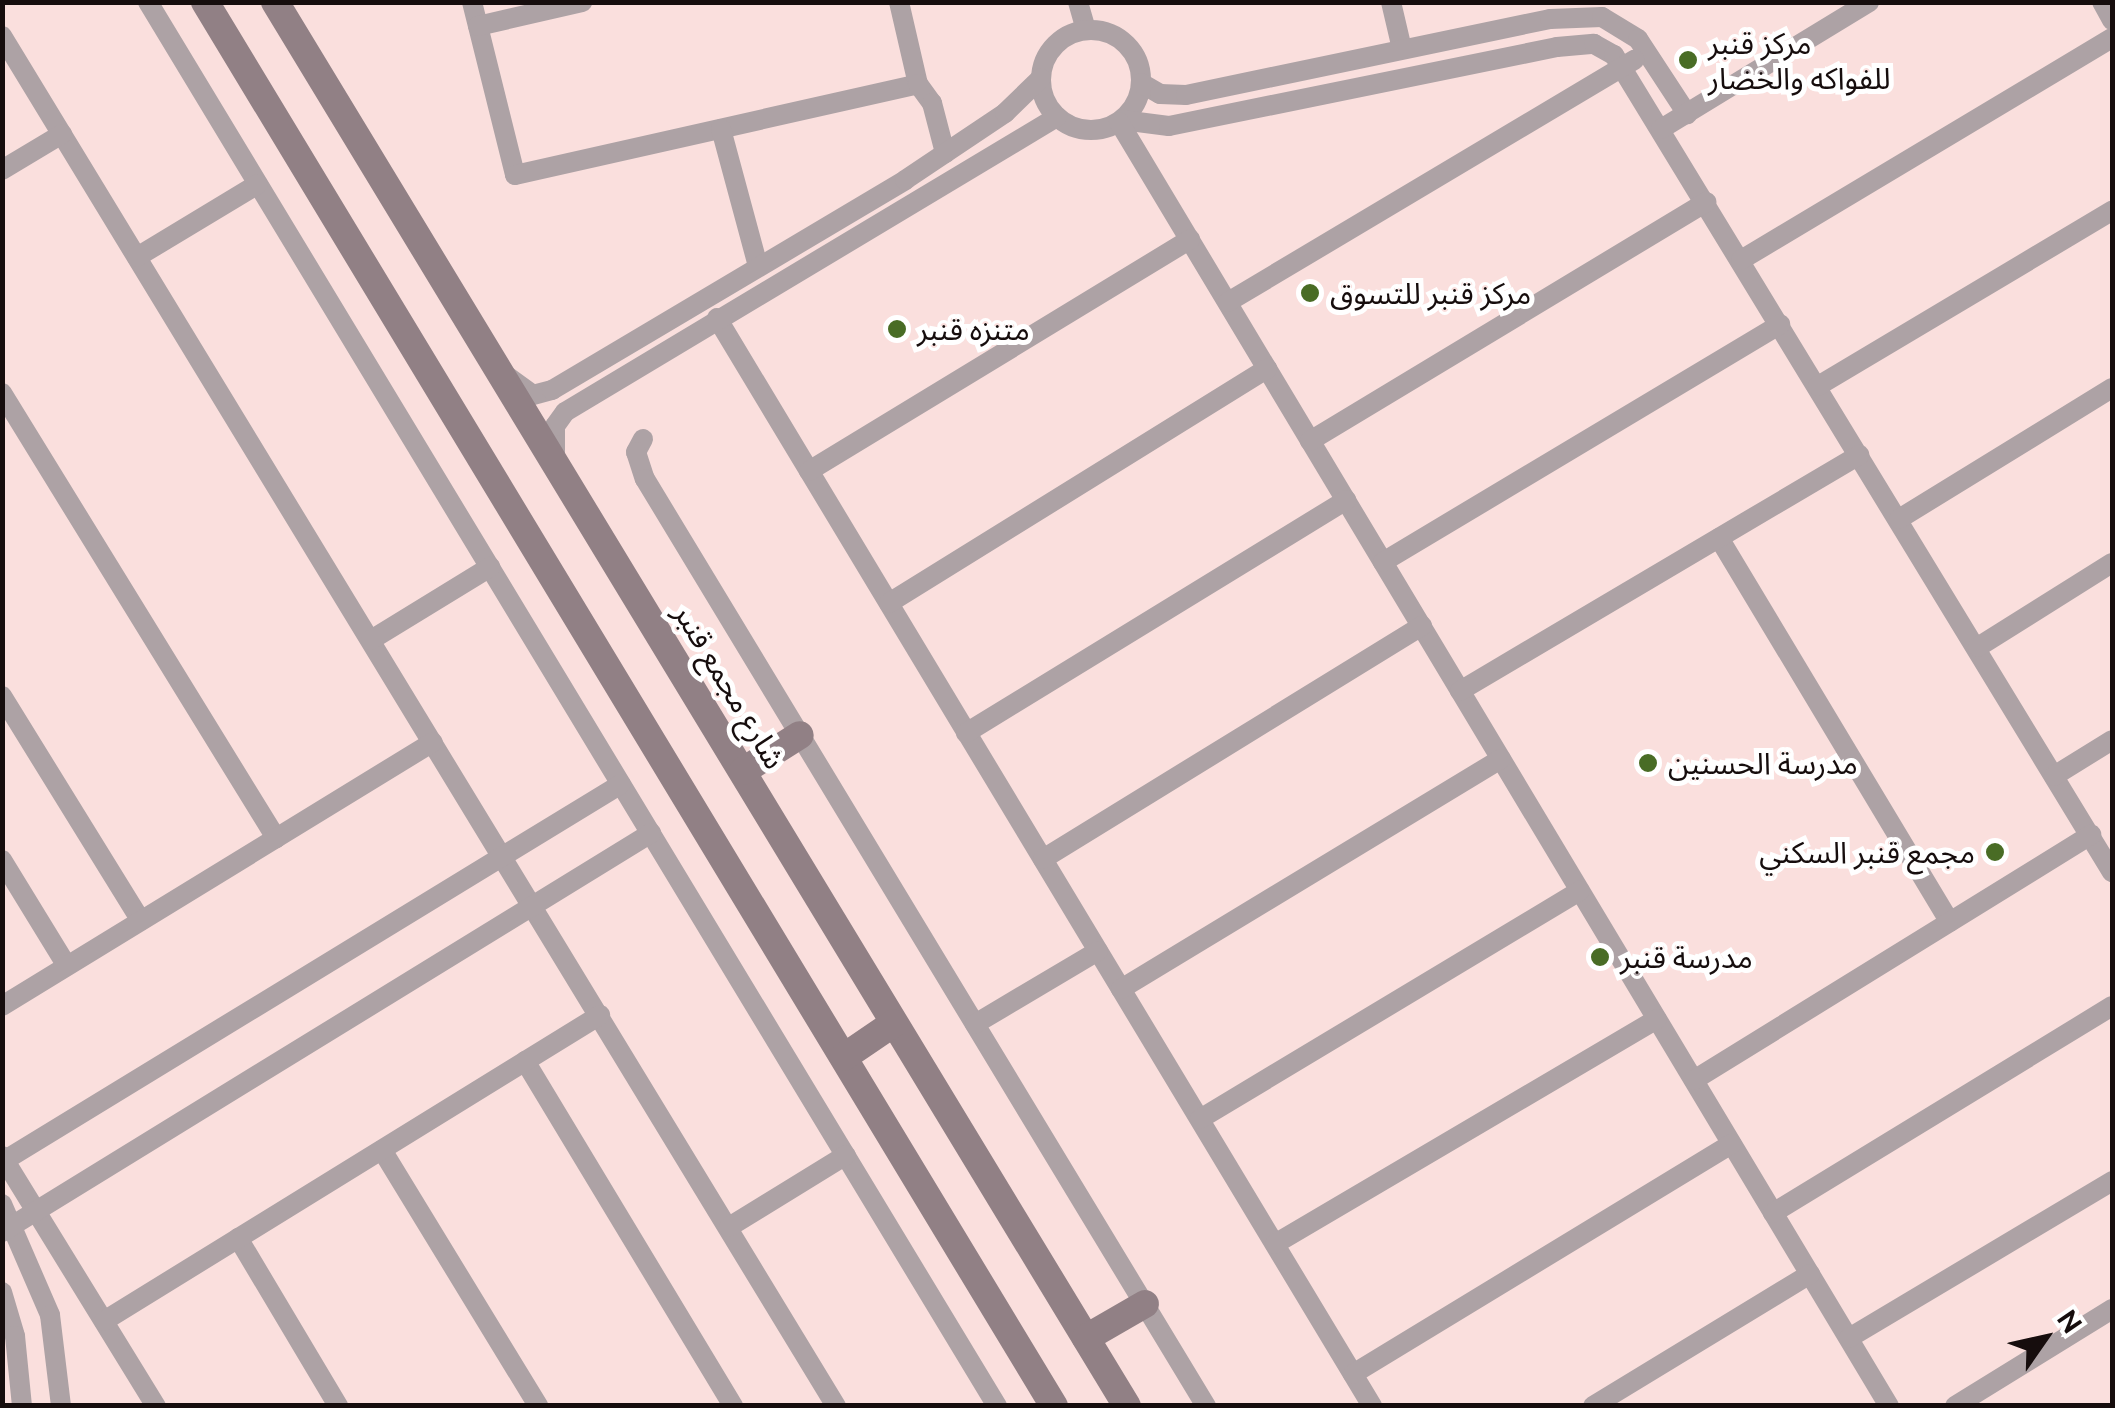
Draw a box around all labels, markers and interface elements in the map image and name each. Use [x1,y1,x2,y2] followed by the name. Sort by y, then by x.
[1708,25,1890,96] place label: مركز قنبر للفواكه والخضار
[1677,49,1699,71] marker: مركز قنبر للفواكه والخضار
[1330,275,1531,311] place label: مركز قنبر للتسوق
[1299,282,1321,304] marker: مركز قنبر للتسوق
[917,311,1030,347] place label: متنزه قنبر
[886,318,908,340] marker: متنزه قنبر
[667,597,793,775] street label: شارع مجمع قنبر
[1668,745,1858,781] place label: مدرسة الحسنين
[1637,752,1659,774] marker: مدرسة الحسنين
[1759,834,1975,870] place label: مجمع قنبر السكني
[1984,841,2006,863] marker: مجمع قنبر السكني
[1620,939,1753,975] place label: مدرسة قنبر
[1589,946,1611,968] marker: مدرسة قنبر
[1995,1288,2095,1388] north arrow
[2052,1304,2089,1338] text: N

